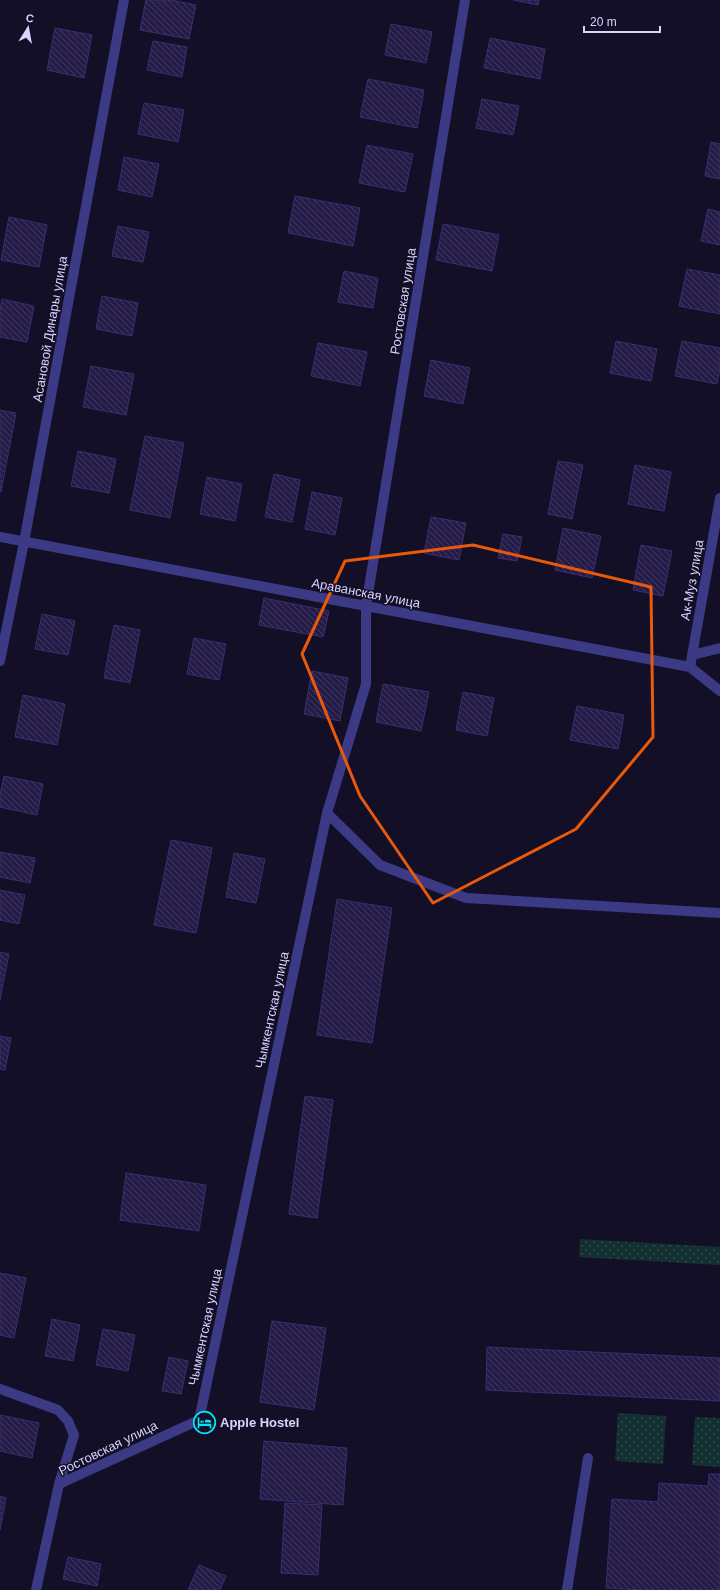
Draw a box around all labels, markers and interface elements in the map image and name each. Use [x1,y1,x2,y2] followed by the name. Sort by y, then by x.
[8,8,48,48] north arrow
[584,8,660,34] scale bar
[25,12,35,25] text: С
[590,15,617,29] text: 20 m
[387,246,419,355] street label: Ростовская улица
[30,254,70,403] street label: Асановой Динары улица
[678,538,707,621] street label: Ак-Муз улица
[310,575,422,611] street label: Араванская улица
[252,949,292,1070] street label: Чымкентская улица
[185,1266,225,1387] street label: Чымкентская улица
[191,1409,217,1435] hotel icon: Apple Hostel
[220,1415,299,1430] place label: Apple Hostel
[56,1417,160,1478] street label: Ростовская улица

